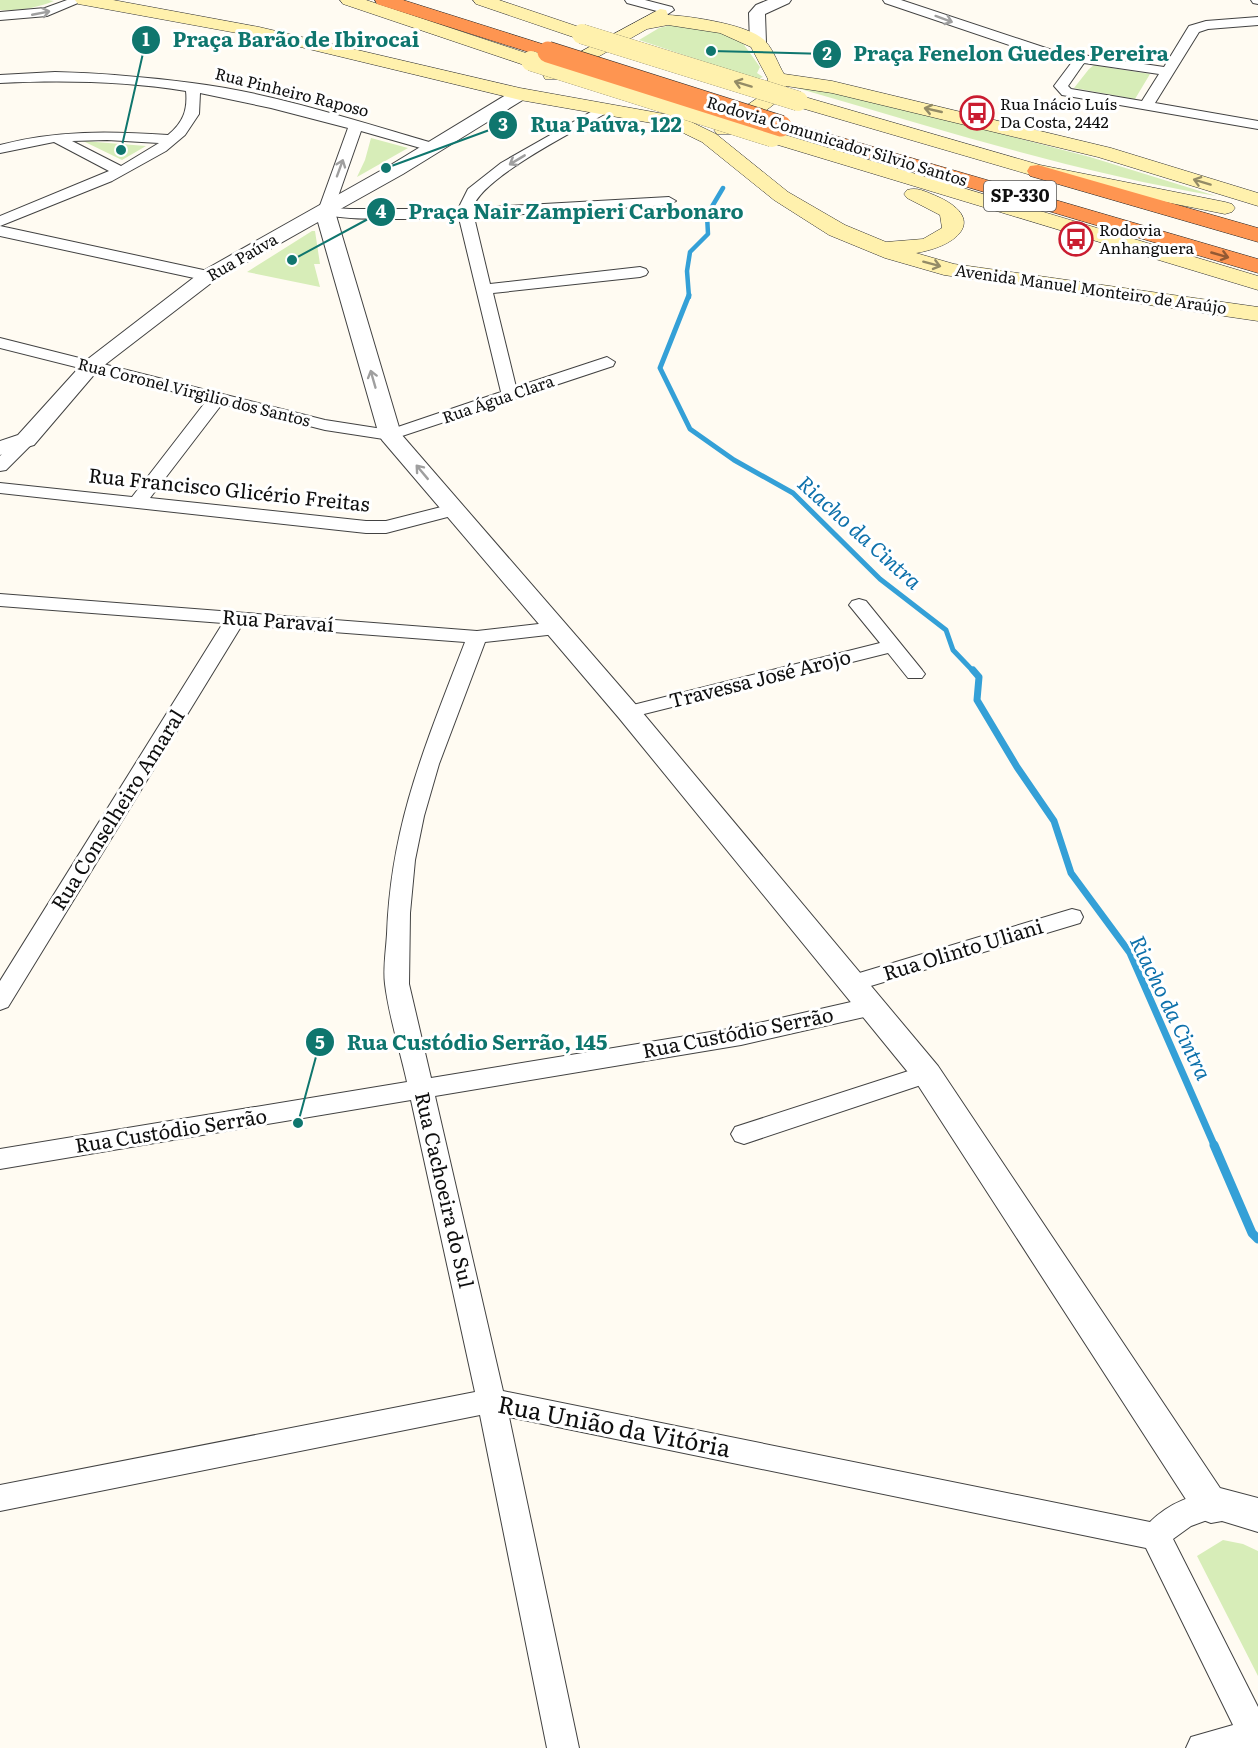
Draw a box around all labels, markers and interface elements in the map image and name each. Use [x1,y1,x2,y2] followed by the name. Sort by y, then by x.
[31,6,50,18] one-way arrow
[934,14,953,25] one-way arrow
[131,20,432,59] callout: Praça Barão de Ibirocai
[172,22,420,53] text: Praça Barão de Ibirocai
[142,25,150,52] text: 1
[812,34,1181,73] callout: Praça Fenelon Guedes Pereira
[853,36,1170,67] text: Praça Fenelon Guedes Pereira
[822,39,832,66] text: 2
[213,60,372,122] street label: Rua Pinheiro Raposo
[734,77,753,88] one-way arrow
[704,89,971,191] street label: Rodovia Comunicador Silvio Santos
[1000,91,1117,133] place label: Rua Inácio Luís Da Costa, 2442
[959,95,995,131] bus stop icon: Rua Inácio Luís Da Costa, 2442
[924,104,943,115] one-way arrow
[488,105,693,144] callout: Rua Paúva, 122
[530,107,682,138] text: Rua Paúva, 122
[498,110,508,137] text: 3
[509,154,526,166] one-way arrow
[336,159,347,178] one-way arrow
[1193,176,1212,187] one-way arrow
[984,181,1056,211] road number: SP-330
[366,193,756,232] callout: Praça Nair Zampieri Carbonaro
[408,194,744,225] text: Praça Nair Zampieri Carbonaro
[376,197,387,224] text: 4
[1099,217,1194,259] place label: Rodovia Anhanguera
[1058,221,1094,257] bus stop icon: Rodovia Anhanguera
[202,226,282,286] street label: Rua Paúva
[1210,250,1229,261] one-way arrow
[954,257,1229,319] street label: Avenida Manuel Monteiro de Araújo
[922,259,941,271] one-way arrow
[75,350,313,432] street label: Rua Coronel Virgilio dos Santos
[439,368,557,428] street label: Rua Água Clara
[367,370,378,389] one-way arrow
[87,458,371,518] street label: Rua Francisco Glicério Freitas
[415,465,429,480] one-way arrow
[792,467,930,595] water label: Riacho da Cintra
[221,600,335,638] street label: Rua Paravaí
[665,640,854,714] street label: Travessa José Arojo
[42,702,191,915] street label: Rua Conselheiro Amaral
[879,909,1046,987] street label: Rua Olinto Uliani
[1124,929,1221,1084] water label: Riacho da Cintra
[640,998,836,1064] street label: Rua Custódio Serrão
[305,1023,620,1062] callout: Rua Custódio Serrão, 145
[347,1025,607,1056] text: Rua Custódio Serrão, 145
[315,1028,325,1055] text: 5
[409,1089,483,1291] street label: Rua Cachoeira do Sul
[73,1099,269,1159] street label: Rua Custódio Serrão
[495,1385,734,1464] street label: Rua União da Vitória

